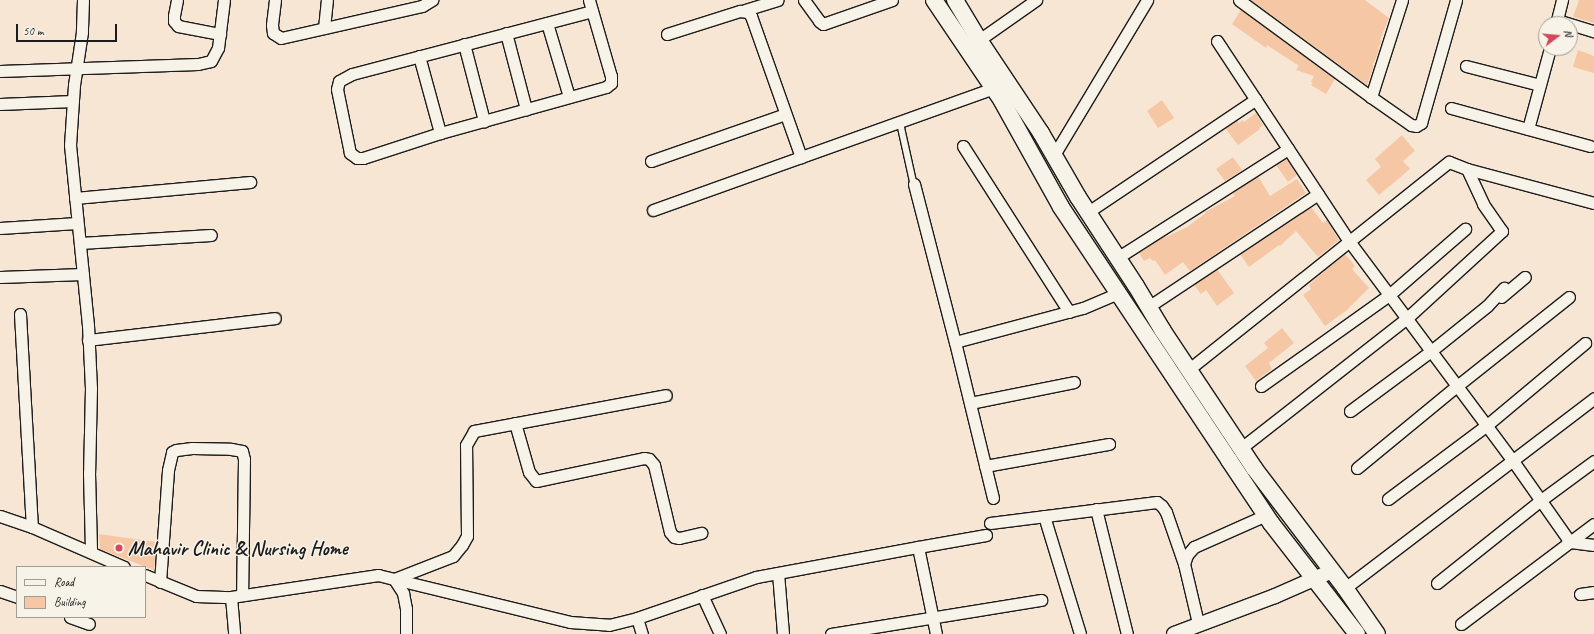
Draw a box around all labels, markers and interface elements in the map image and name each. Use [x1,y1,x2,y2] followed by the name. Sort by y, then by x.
[18,16,119,42] scale bar
[1538,16,1578,56] north arrow
[23,23,43,39] text: 50 m
[1561,28,1576,38] text: N
[128,536,347,560] place label: Mahavir Clinic & Nursing Home
[113,542,125,554] marker: Mahavir Clinic & Nursing Home
[16,566,146,618] legend
[54,574,74,590] text: Road
[54,594,86,610] text: Building

